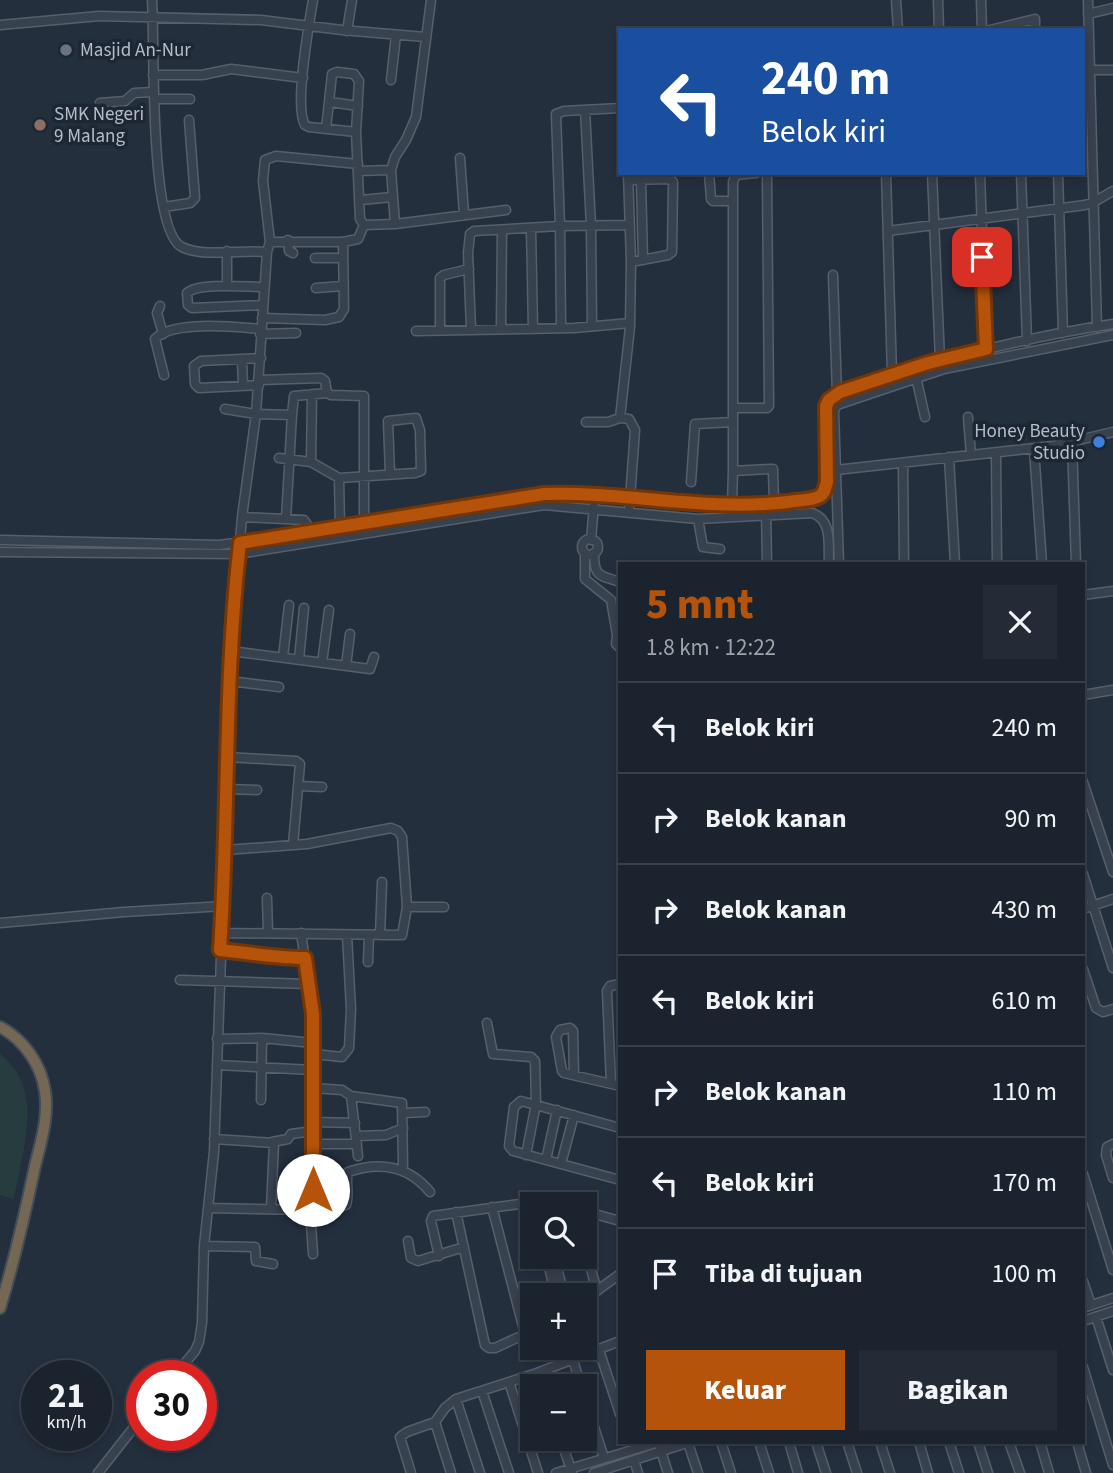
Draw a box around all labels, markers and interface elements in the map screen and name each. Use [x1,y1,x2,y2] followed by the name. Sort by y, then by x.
[80,37,191,64] place label: Masjid An-Nur
[58,42,74,58] marker: Masjid An-Nur
[761,44,890,114] text: 240 m
[646,56,737,147] icon: left
[54,101,144,150] place label: SMK Negeri 9 Malang
[761,109,886,155] text: Belok kiri
[32,117,48,133] marker: SMK Negeri 9 Malang
[952,227,1012,287] pin
[963,238,1001,276] icon: arrive
[974,418,1085,467] place label: Honey Beauty Studio
[1091,434,1107,450] marker: Honey Beauty Studio
[646,575,754,635] text: 5 mnt
[983,585,1057,659] button: close
[646,631,776,664] text: 1.8 km · 12:22
[646,709,684,747] icon: left
[705,709,814,746] text: Belok kiri
[991,709,1057,746] text: 240 m
[646,800,684,838] icon: right
[705,800,847,837] text: Belok kanan
[1004,800,1057,837] text: 90 m
[646,891,684,929] icon: right
[705,891,847,928] text: Belok kanan
[991,891,1057,928] text: 430 m
[646,982,684,1020] icon: left
[705,982,814,1019] text: Belok kiri
[991,982,1057,1019] text: 610 m
[646,1073,684,1111] icon: right
[705,1073,847,1110] text: Belok kanan
[991,1073,1057,1110] text: 110 m
[276,1153,350,1227] position arrow
[646,1164,684,1202] icon: left
[705,1164,814,1201] text: Belok kiri
[991,1164,1057,1201] text: 170 m
[520,1192,597,1451] map controls
[520,1192,597,1269] button: search
[646,1255,684,1293] icon: arrive
[705,1255,863,1292] text: Tiba di tujuan
[991,1255,1057,1292] text: 100 m
[520,1283,597,1360] button: +
[646,1350,845,1430] button: Keluar
[859,1350,1057,1430] button: Bagikan
[126,1360,217,1451] speed limit sign: 30
[48,1371,85,1421] text: 21
[520,1374,597,1451] button: −
[47,1410,86,1435] text: km/h

